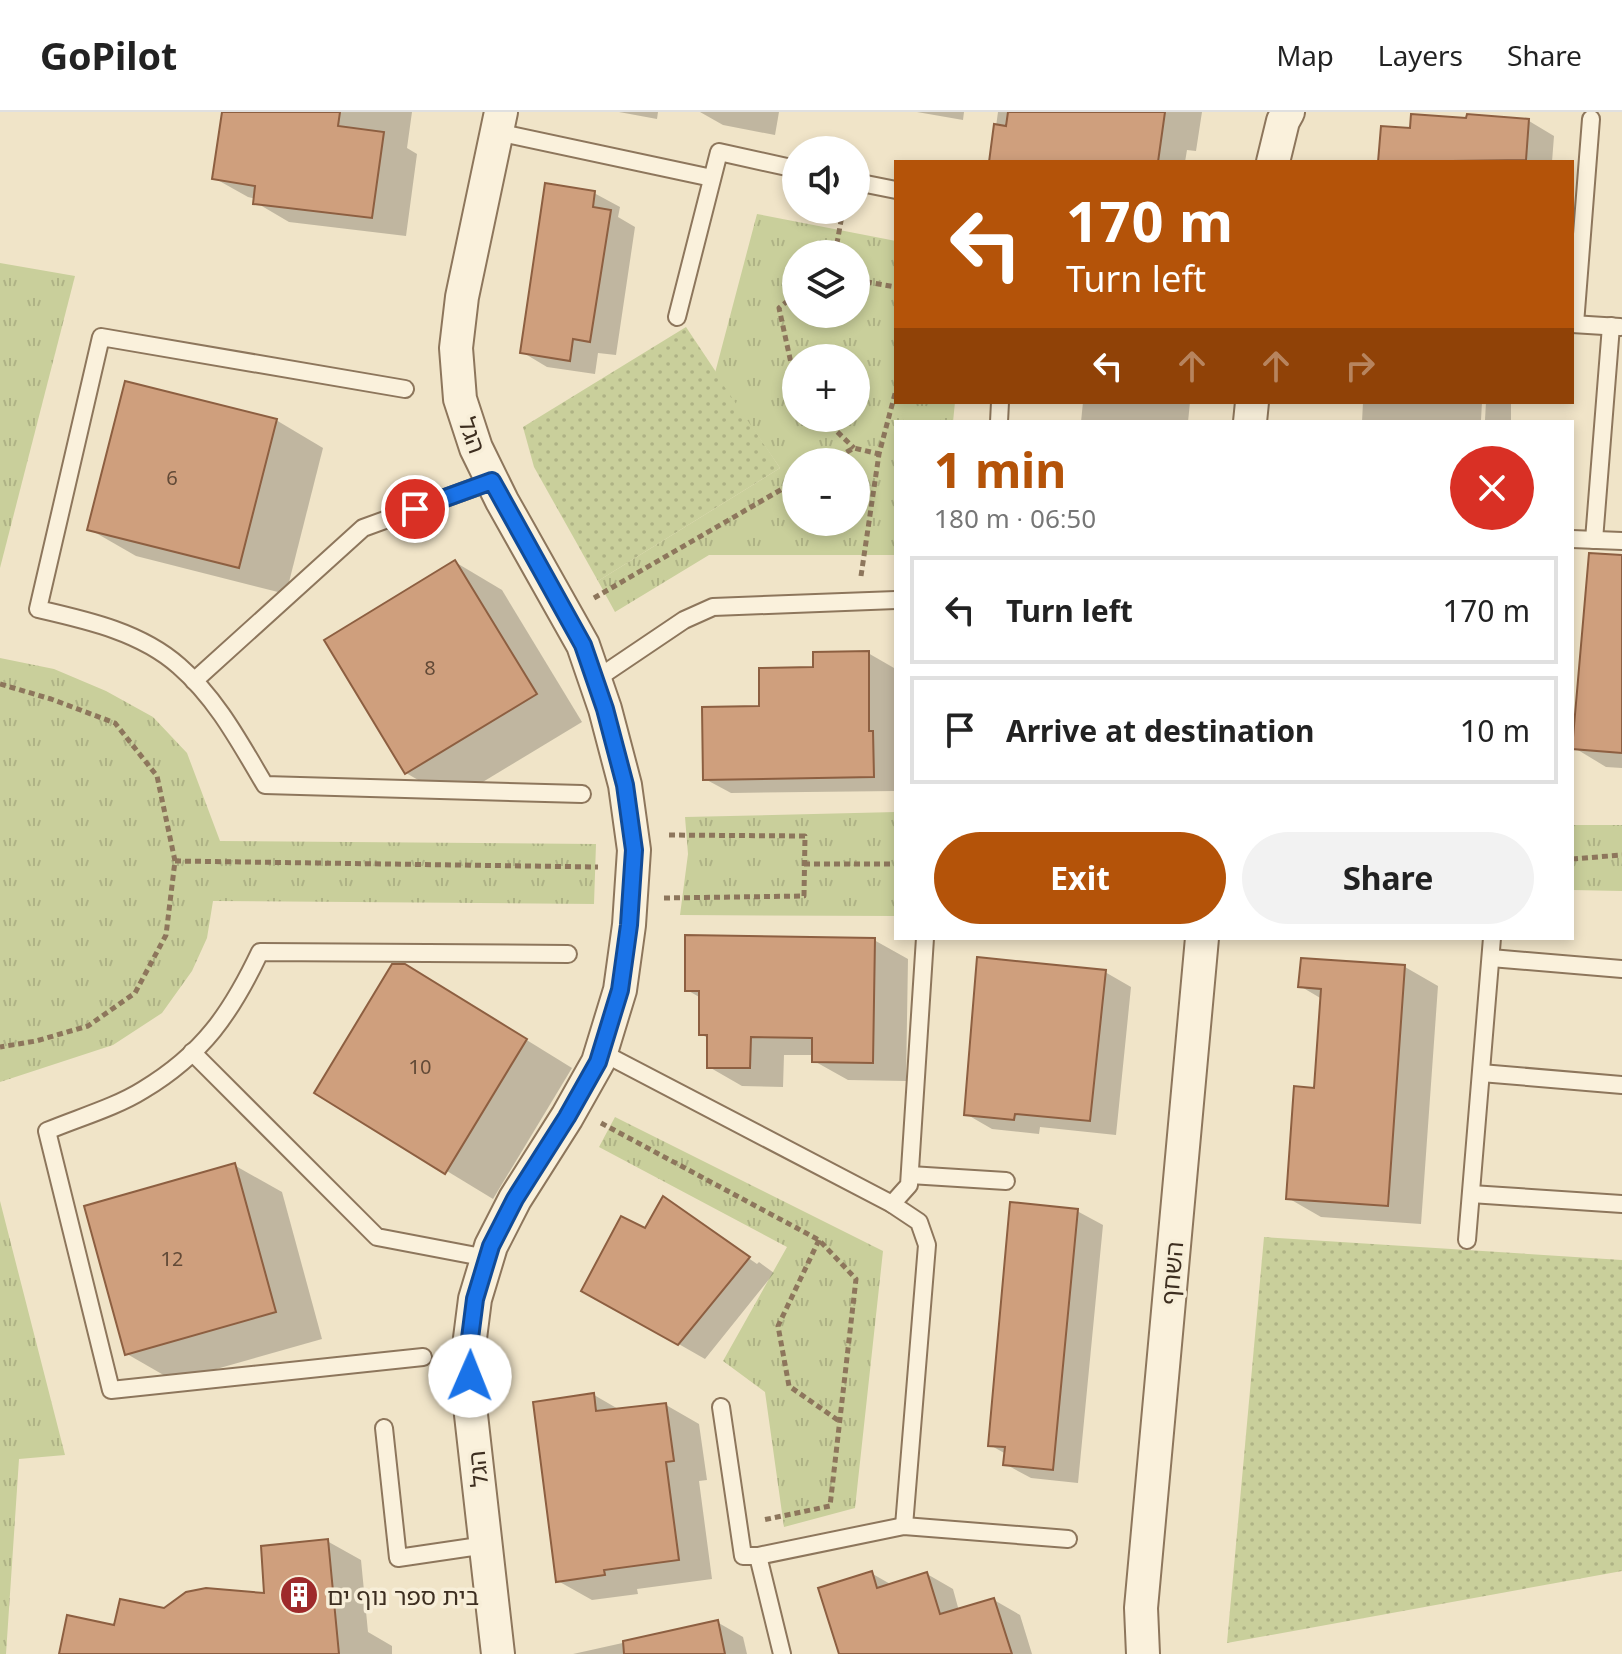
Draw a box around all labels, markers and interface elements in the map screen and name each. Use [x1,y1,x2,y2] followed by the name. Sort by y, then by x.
[40,29,177,81] text: GoPilot
[1277,36,1334,74] text: Map
[1378,36,1463,74] text: Layers
[1507,36,1582,74] text: Share
[782,136,870,536] map controls
[782,136,870,224] button: sound
[1066,182,1233,258] text: 170 m
[934,192,1038,296] icon: left
[782,240,870,328] button: layers
[1066,254,1207,303] text: Turn left
[782,344,870,432] button: +
[1086,344,1130,388] icon: left
[1170,344,1214,388] icon: ahead
[1254,344,1298,388] icon: ahead
[1338,344,1382,388] icon: right
[451,412,495,458] street label: הגל
[934,437,1066,502] text: 1 min
[1450,446,1534,530] button: close
[782,448,870,536] button: −
[166,464,178,491] house number: 6
[381,475,449,543] pin
[393,487,437,531] icon: arrive
[934,500,1096,536] text: 180 m · 06:50
[938,588,982,632] icon: left
[1006,590,1133,631] text: Turn left
[1443,590,1530,631] text: 170 m
[424,654,436,681] house number: 8
[938,708,982,752] icon: arrive
[1006,710,1314,751] text: Arrive at destination
[1460,710,1530,751] text: 10 m
[934,832,1226,924] button: Exit
[1242,832,1534,924] button: Share
[408,1053,432,1080] house number: 10
[1152,1240,1190,1306] street label: השחף
[160,1245,184,1272] house number: 12
[428,1334,512,1418] position arrow
[459,1449,495,1489] street label: הגל
[278,1574,320,1616] building icon: בית ספר נוף ים
[327,1579,479,1612] place label: בית ספר נוף ים

